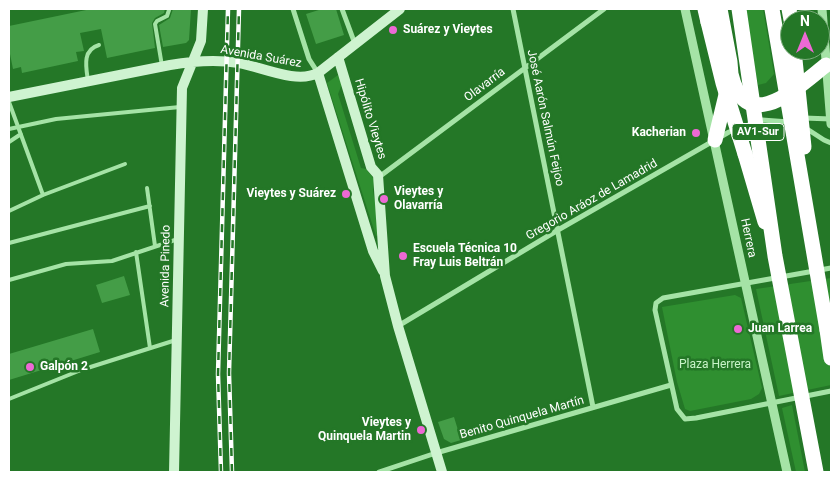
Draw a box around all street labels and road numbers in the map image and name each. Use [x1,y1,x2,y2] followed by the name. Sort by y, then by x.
[219,43,303,71] street label: Avenida Suárez
[523,48,567,188] street label: José Aarón Salmún Feijoo
[462,65,508,105] street label: Olavarría
[351,77,389,161] street label: Hipólito Vieytes
[732,124,784,140] road number: AV1-Sur
[524,156,660,244] street label: Gregorio Aráoz de Lamadrid
[737,217,759,259] street label: Herrera
[158,225,174,307] street label: Avenida Pinedo
[458,393,586,443] street label: Benito Quinquela Martín

